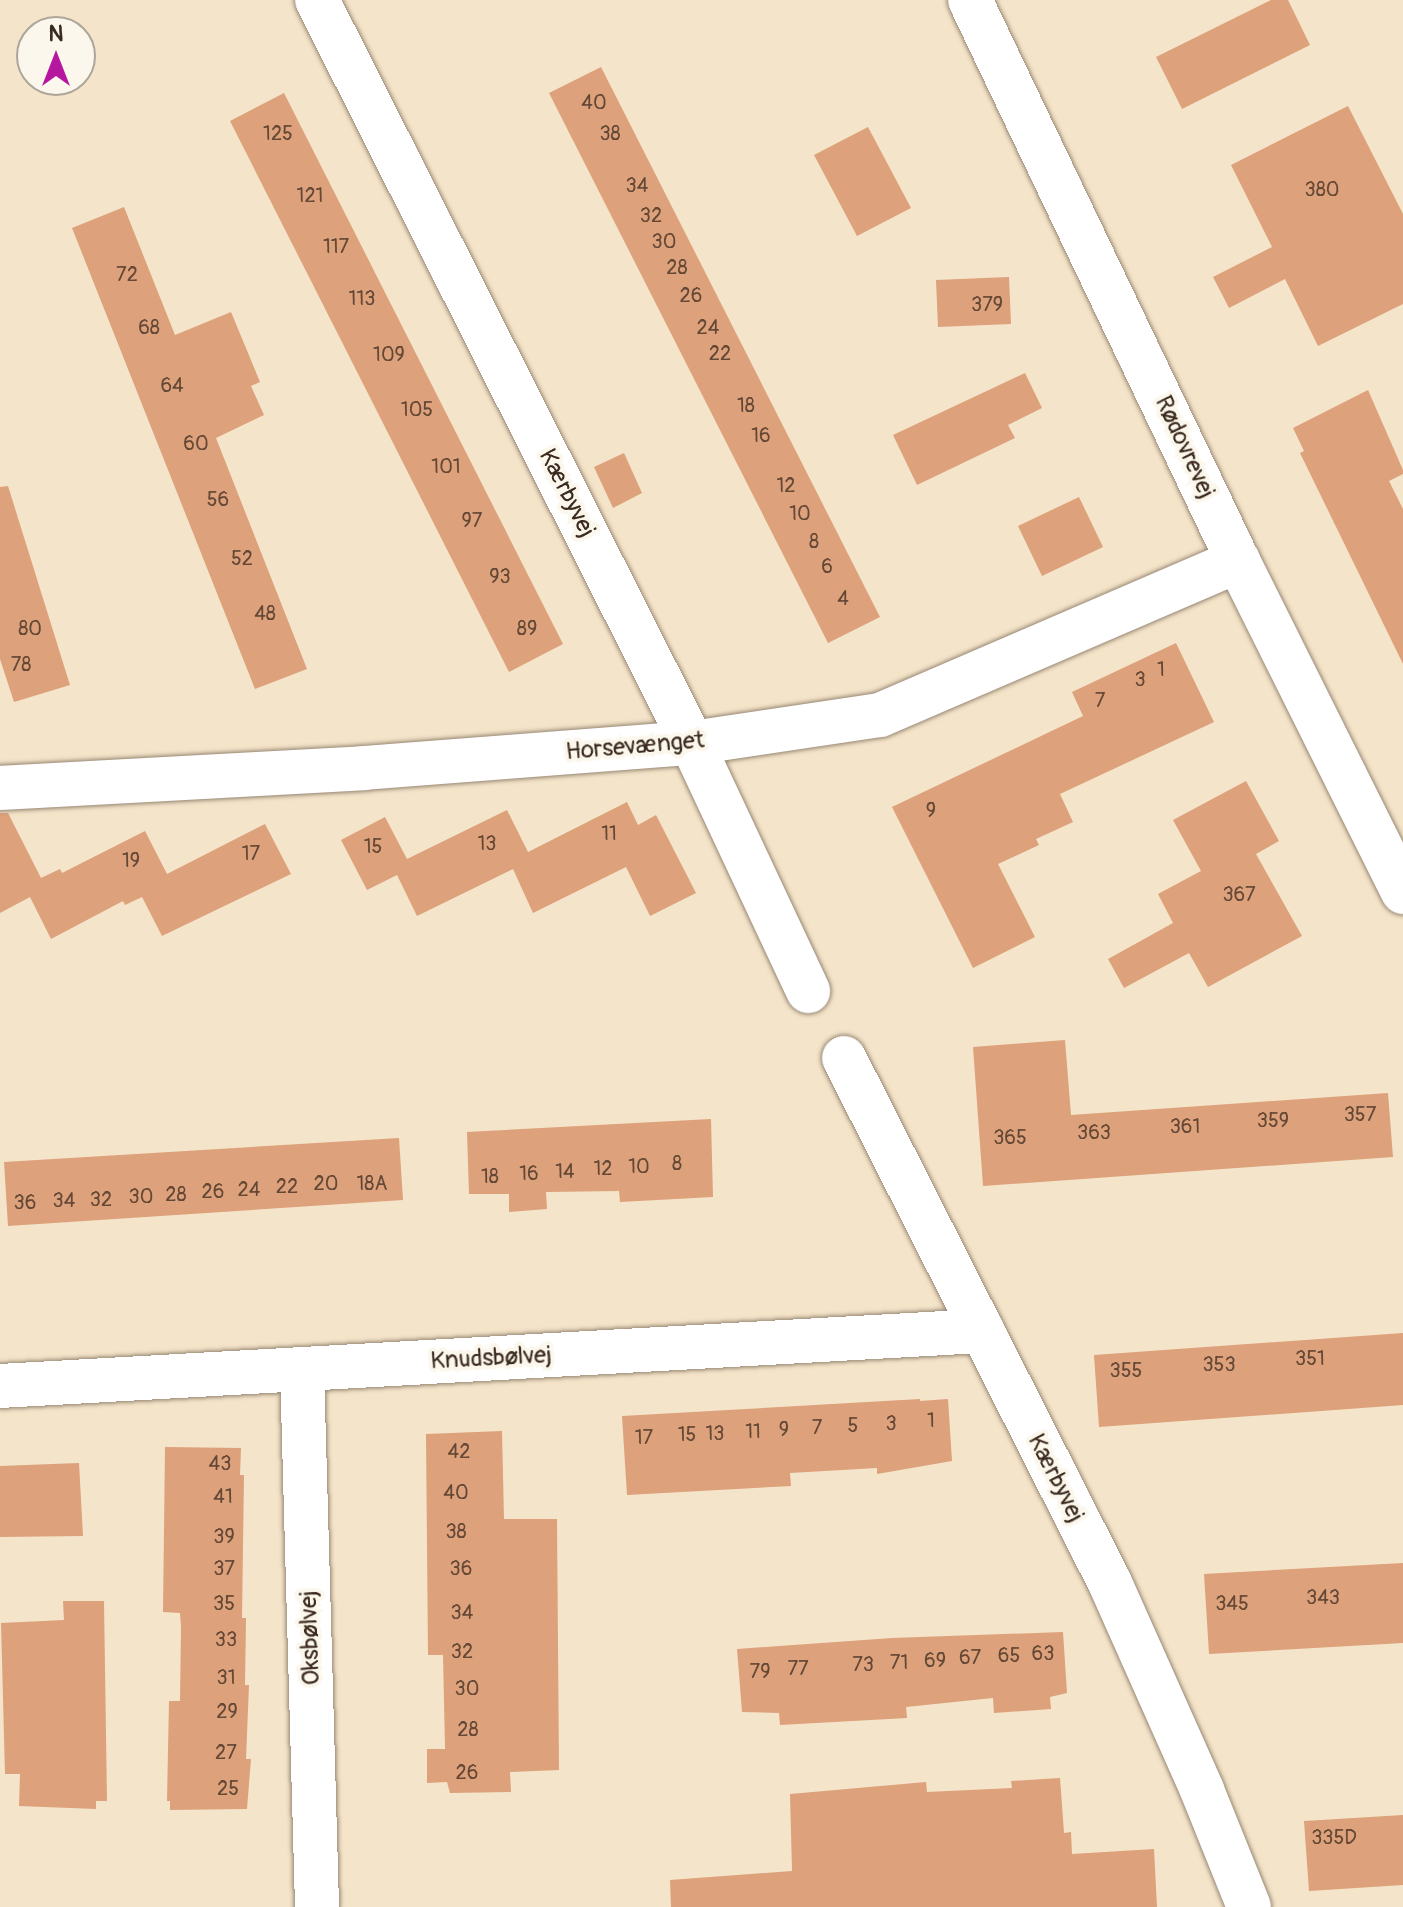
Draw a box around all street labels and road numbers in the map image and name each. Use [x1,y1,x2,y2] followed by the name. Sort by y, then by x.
[1149,391,1221,503] street label: Rødovrevej
[533,444,601,542] street label: Kærbyvej
[565,726,705,766] street label: Horsevænget
[430,1340,552,1376] street label: Knudsbølvej
[1022,1429,1090,1527] street label: Kærbyvej
[294,1590,326,1686] street label: Oksbølvej

